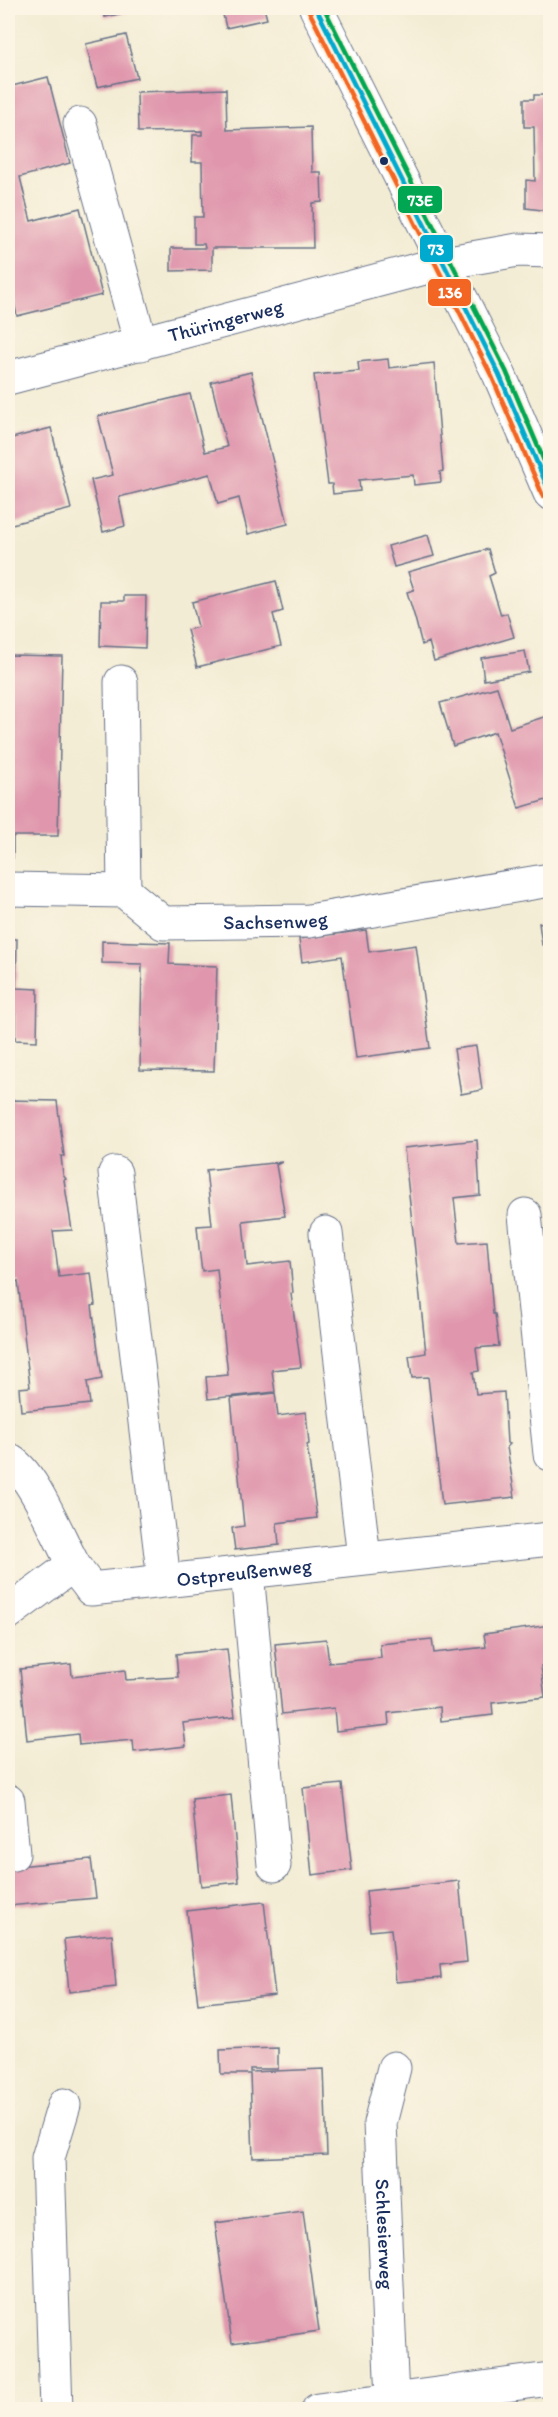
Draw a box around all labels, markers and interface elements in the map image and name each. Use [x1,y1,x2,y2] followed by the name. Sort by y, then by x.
[378,155,390,167] unlabelled marker
[397,185,443,214] line badge: 73E
[406,191,433,210] text: 73E
[419,234,454,263] line badge: 73
[427,240,445,259] text: 73
[427,278,472,307] line badge: 136
[438,283,463,302] text: 136
[165,294,286,347] street label: Thüringerweg
[223,906,330,934] street label: Sachsenweg
[175,1553,314,1592] street label: Ostpreußenweg
[370,2178,399,2291] street label: Schlesierweg

